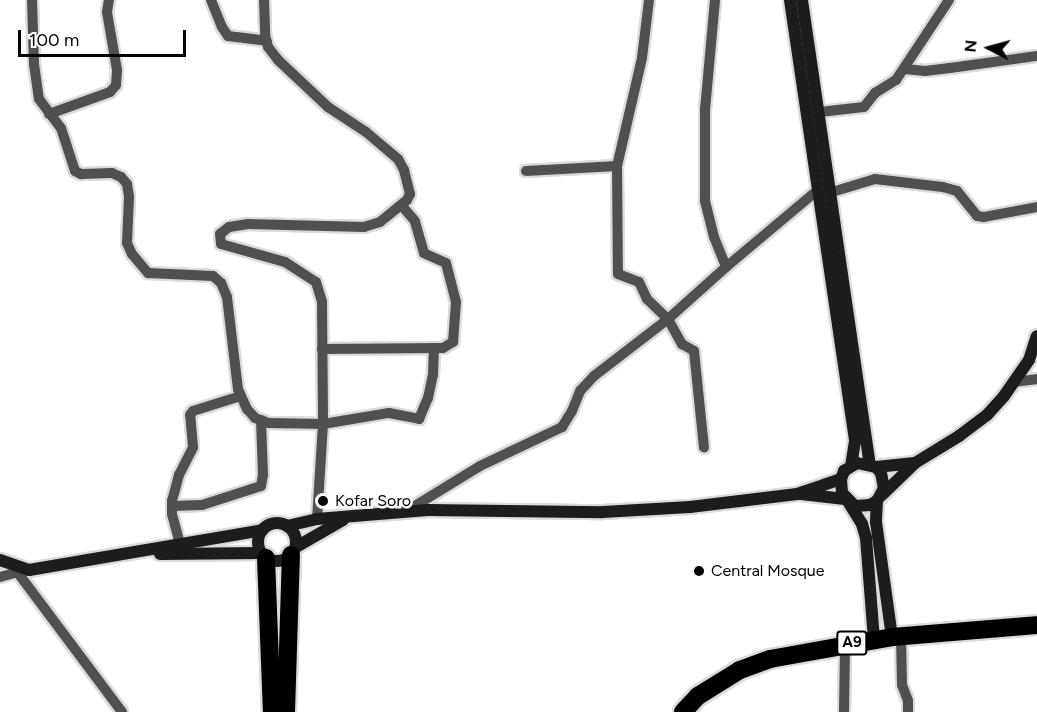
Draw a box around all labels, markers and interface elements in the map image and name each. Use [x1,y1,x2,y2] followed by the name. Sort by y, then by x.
[21,18,189,56] scale bar
[959,18,1019,78] north arrow
[29,29,79,51] text: 100 m
[961,39,981,53] text: N
[335,491,411,511] place label: Kofar Soro
[316,494,330,508] marker: Kofar Soro
[711,561,824,581] place label: Central Mosque
[692,564,706,578] marker: Central Mosque
[836,631,868,655] road number: A9

